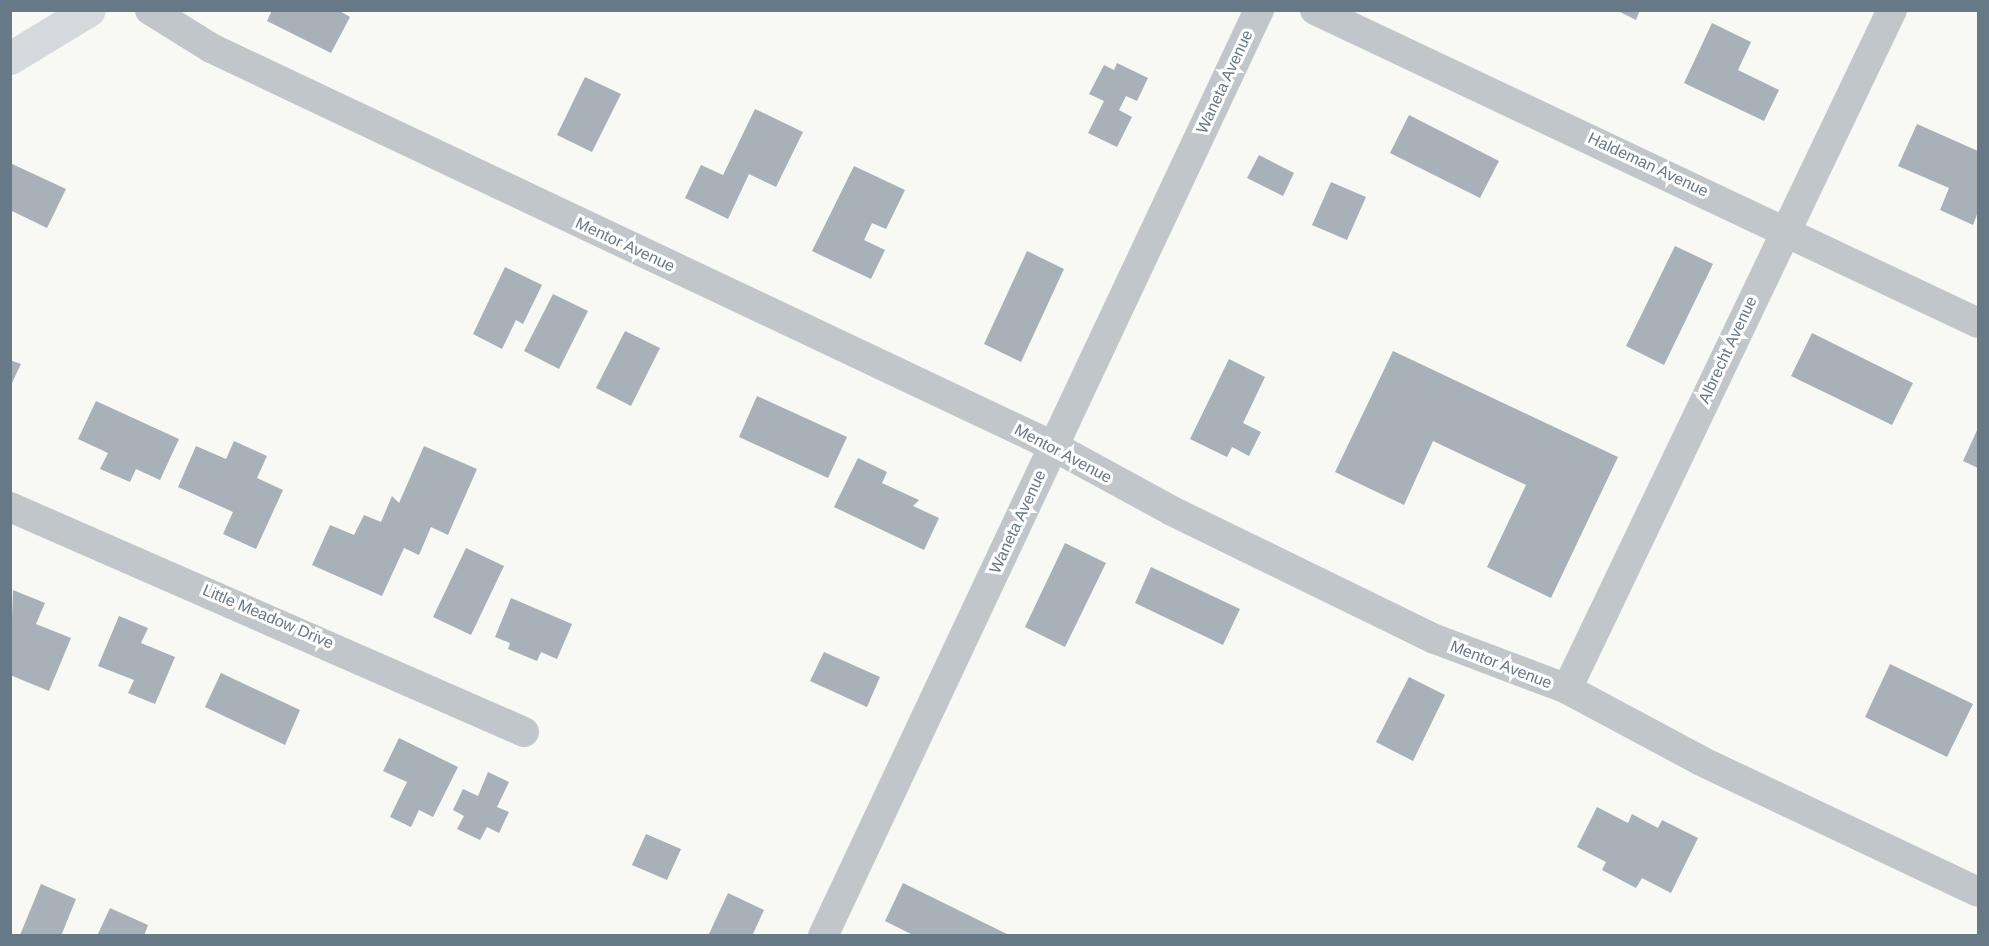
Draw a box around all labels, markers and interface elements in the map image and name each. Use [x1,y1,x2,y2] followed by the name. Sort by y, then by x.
[1192,27,1258,137] street label: Waneta Avenue
[1584,129,1712,201] street label: Haldeman Avenue
[572,213,678,277] street label: Mentor Avenue
[1695,293,1761,407] street label: Albrecht Avenue
[1011,420,1115,488] street label: Mentor Avenue
[985,467,1051,577] street label: Waneta Avenue
[200,581,336,653] street label: Little Meadow Drive
[1447,637,1555,693] street label: Mentor Avenue

